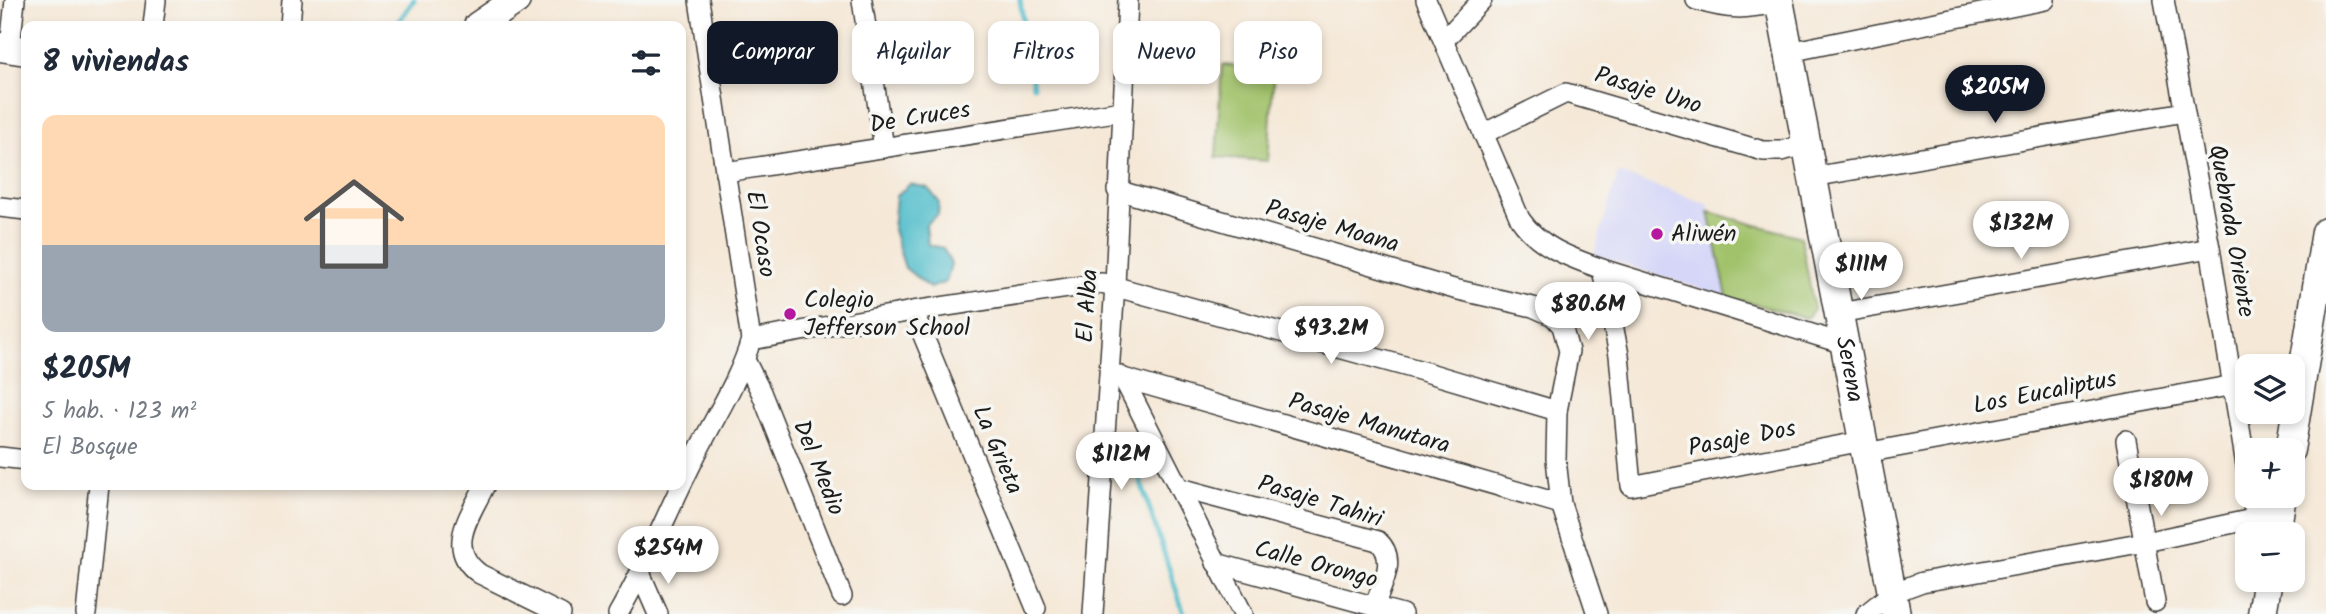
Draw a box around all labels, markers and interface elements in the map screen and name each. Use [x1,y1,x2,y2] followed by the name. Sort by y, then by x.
[707,21,838,84] chip: Comprar
[852,21,974,84] chip: Alquilar
[988,21,1099,84] chip: Filtros
[1113,21,1220,84] chip: Nuevo
[1234,21,1322,84] chip: Piso
[42,39,189,87] text: 8 viviendas
[627,44,665,82] icon: filters
[1590,56,1707,126] street label: Pasaje Uno
[1946,66,2044,125] pin: $205M
[1961,70,2029,106] text: $205M
[867,91,973,145] street label: De Cruces
[2197,142,2265,320] street label: Quebrada Oriente
[291,161,417,287] icon: home
[734,188,786,280] street label: El Ocaso
[1261,189,1403,265] street label: Pasaje Moana
[1972,202,2070,261] pin: $132M
[1989,206,2053,242] text: $132M
[1671,215,1737,254] place label: Aliwén
[1649,226,1665,242] marker: Aliwén
[1812,243,1910,302] pin: $111M
[1835,247,1887,283] text: $111M
[1066,268,1110,344] street label: El Alba
[804,281,970,348] place label: Colegio Jefferson School
[1531,282,1645,342] pin: $80.6M
[1551,287,1625,323] text: $80.6M
[782,306,798,322] marker: Colegio Jefferson School
[1274,306,1388,366] pin: $93.2M
[1294,311,1368,347] text: $93.2M
[1824,333,1875,406] street label: Serena
[42,346,131,394] text: $205M
[2235,354,2305,592] map controls
[2235,354,2305,424] button: layers
[1970,360,2120,426] street label: Los Eucaliptus
[1284,382,1454,466] street label: Pasaje Manutara
[42,394,196,430] text: 5 hab. · 123 m²
[961,399,1033,501] street label: La Grieta
[1685,409,1799,469] street label: Pasaje Dos
[781,414,855,522] street label: Del Medio
[42,430,138,466] text: El Bosque
[1072,433,1170,492] pin: $112M
[1092,437,1150,473] text: $112M
[2235,438,2305,508] button: +
[2112,458,2210,518] pin: $180M
[2129,463,2193,499] text: $180M
[1253,465,1388,540] street label: Pasaje Tahiri
[2235,522,2305,592] button: −
[619,526,717,586] pin: $254M
[1250,530,1382,600] street label: Calle Orongo
[634,531,702,567] text: $254M

